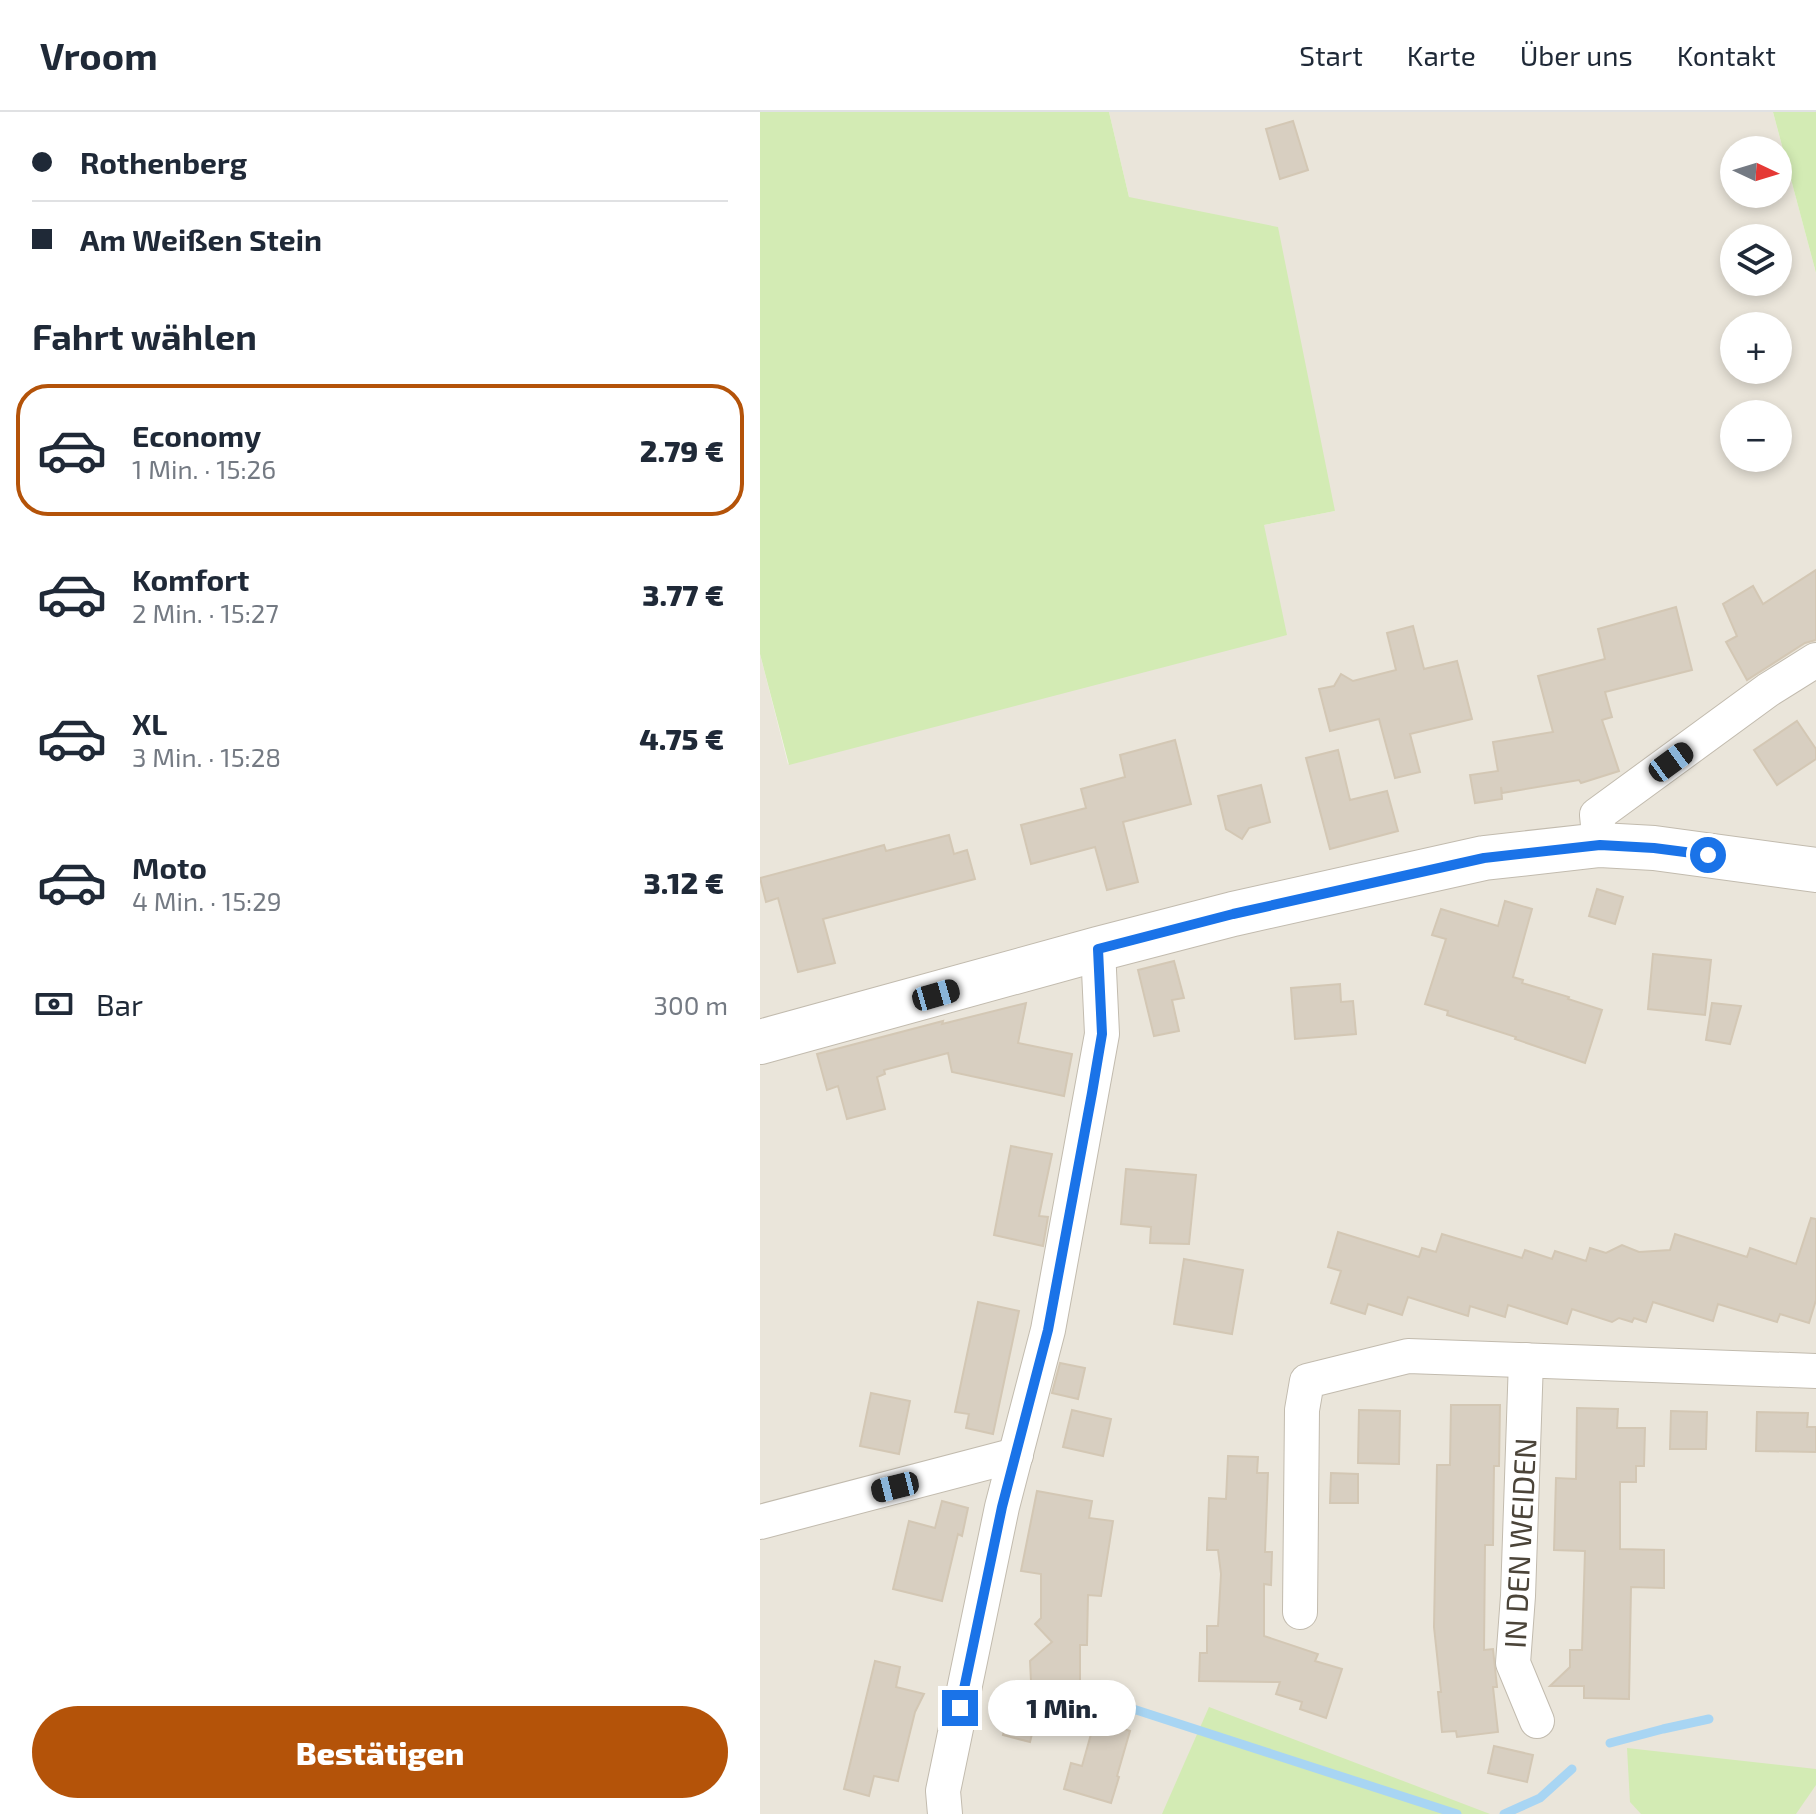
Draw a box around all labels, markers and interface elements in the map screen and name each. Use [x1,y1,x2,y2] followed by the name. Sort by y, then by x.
[40,32,158,78] text: Vroom
[1299,38,1363,72] text: Start
[1407,38,1476,72] text: Karte
[1520,38,1633,72] text: Über uns
[1677,38,1776,72] text: Kontakt
[1720,136,1792,208] north arrow
[1720,136,1792,472] map controls
[80,144,247,180] text: Rothenberg
[80,221,322,257] text: Am Weißen Stein
[1720,224,1792,296] button: layers
[1720,312,1792,384] button: +
[32,314,257,357] text: Fahrt wählen
[1720,400,1792,472] button: −
[36,414,108,486] icon: car
[132,417,261,453] text: Economy
[640,432,724,468] text: 2.79 €
[132,453,276,484] text: 1 Min. · 15:26
[36,558,108,630] icon: car
[132,561,249,597] text: Komfort
[642,576,724,612] text: 3.77 €
[132,597,279,628] text: 2 Min. · 15:27
[36,702,108,774] icon: car
[132,705,167,741] text: XL
[639,720,724,756] text: 4.75 €
[1645,738,1697,786] car
[132,741,281,772] text: 3 Min. · 15:28
[1690,837,1726,873] route start
[36,846,108,918] icon: car
[132,849,207,885] text: Moto
[644,864,724,900] text: 3.12 €
[132,885,282,916] text: 4 Min. · 15:29
[910,977,962,1013] car
[32,982,76,1026] icon: cash
[96,986,143,1022] text: Bar
[654,989,728,1020] text: 300 m
[1496,1437,1542,1649] street label: IN DEN WEIDEN
[869,1470,921,1504] car
[988,1680,1136,1736] callout: 1 Min.
[942,1690,978,1726] route end
[1026,1692,1098,1723] text: 1 Min.
[32,1706,728,1798] button: Bestätigen

